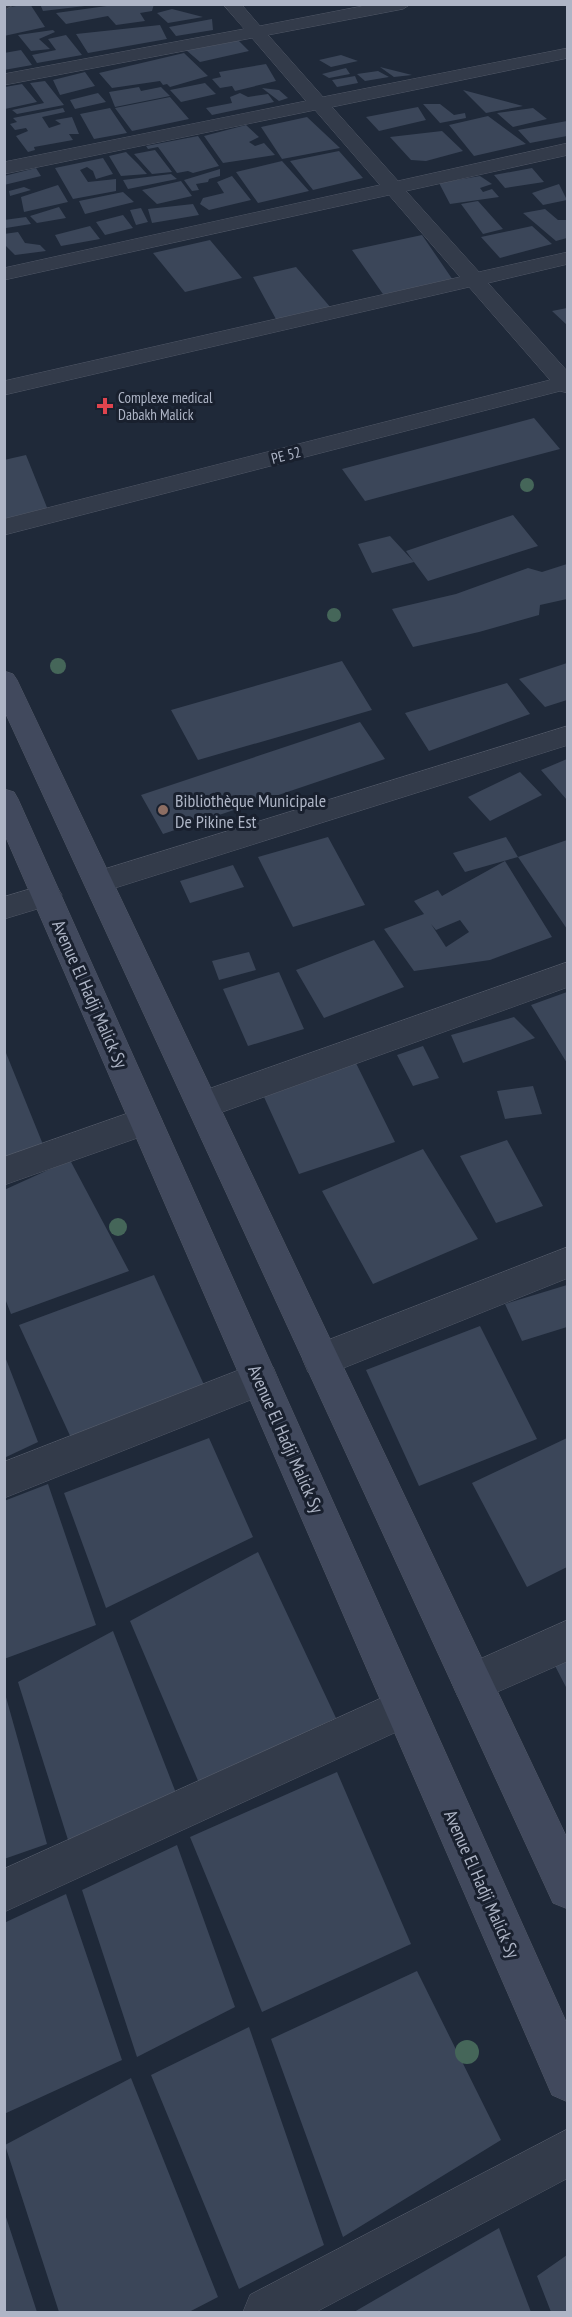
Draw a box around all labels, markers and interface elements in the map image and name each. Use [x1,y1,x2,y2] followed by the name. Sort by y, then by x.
[118,388,213,424] place label: Complexe medical Dabakh Malick
[96,397,114,415] marker: Complexe medical Dabakh Malick
[269,442,303,468] street label: PE 52
[175,789,326,833] place label: Bibliothèque Municipale De Pikine Est
[156,803,170,817] marker: Bibliothèque Municipale De Pikine Est
[47,917,133,1072] street label: Avenue El Hadji Malick Sy
[243,1362,329,1517] street label: Avenue El Hadji Malick Sy
[439,1807,525,1962] street label: Avenue El Hadji Malick Sy

